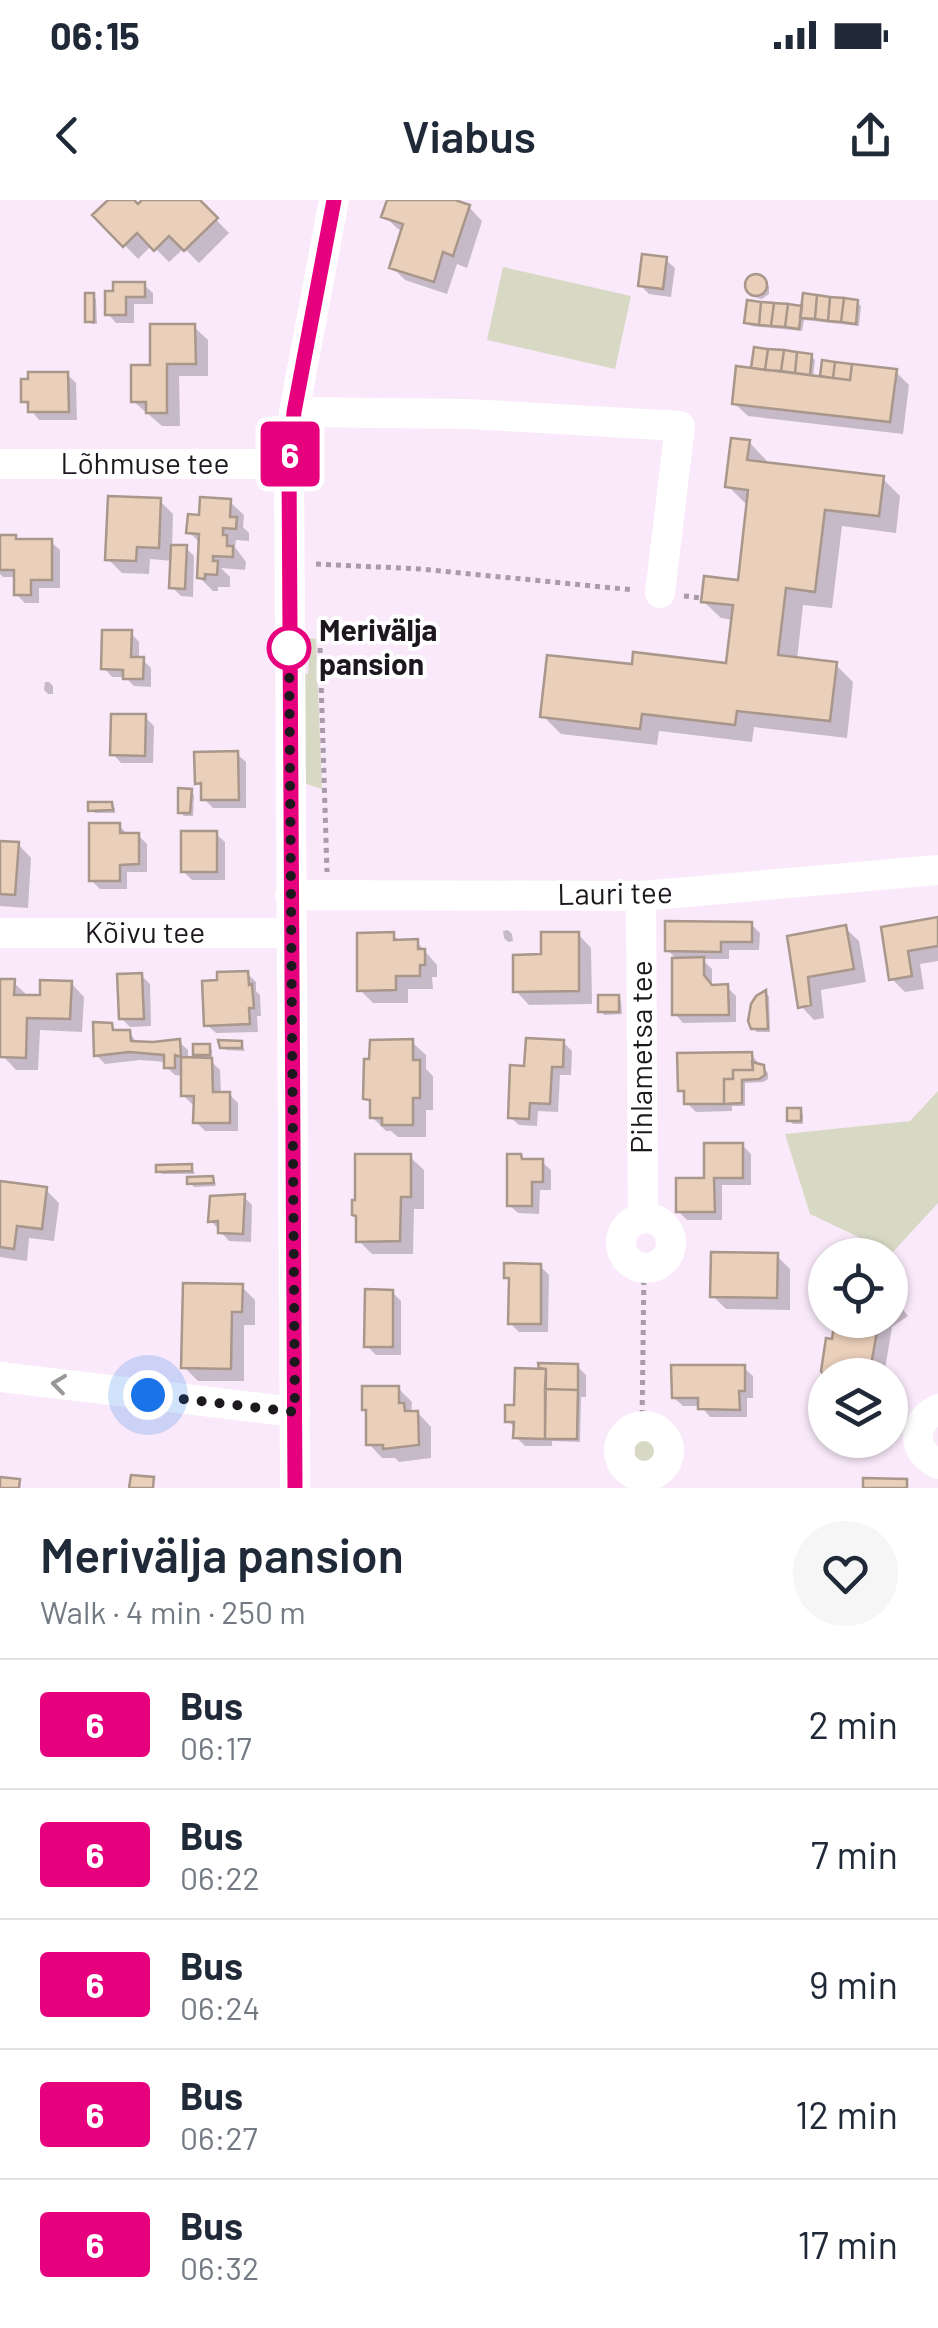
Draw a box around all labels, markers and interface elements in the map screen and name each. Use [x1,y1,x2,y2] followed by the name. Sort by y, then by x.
[50,12,140,58] text: 06:15
[40,108,95,163] icon: back
[402,108,536,162] text: Viabus
[843,108,898,163] icon: share
[258,422,322,486] line badge: 6
[281,433,299,475] text: 6
[60,444,230,480] street label: Lõhmuse tee
[319,611,437,681] place label: Merivälja pansion
[268,627,310,669] marker: Merivälja pansion
[557,873,673,911] street label: Lauri tee
[85,913,205,949] street label: Kõivu tee
[622,960,658,1154] street label: Pihlametsa tee
[808,1238,908,1458] map controls
[808,1238,908,1338] button: locate
[808,1358,908,1458] button: layers
[123,1370,173,1420] your location
[51,1374,67,1395] one-way arrow
[793,1521,898,1626] button: heart
[40,1525,404,1583] text: Merivälja pansion
[40,1592,306,1630] text: Walk · 4 min · 250 m
[180,1682,243,1728] text: Bus
[808,1701,898,1747] text: 2 min
[86,1703,104,1745] text: 6
[180,1728,252,1766] text: 06:17
[180,1812,243,1858] text: Bus
[811,1831,898,1877] text: 7 min
[86,1833,104,1875] text: 6
[180,1858,260,1896] text: 06:22
[180,1942,243,1988] text: Bus
[809,1961,898,2007] text: 9 min
[86,1963,104,2005] text: 6
[180,1988,260,2026] text: 06:24
[180,2072,243,2118] text: Bus
[795,2091,898,2137] text: 12 min
[86,2093,104,2135] text: 6
[180,2118,258,2156] text: 06:27
[180,2202,243,2248] text: Bus
[798,2221,898,2267] text: 17 min
[86,2223,104,2265] text: 6
[180,2248,259,2286] text: 06:32

